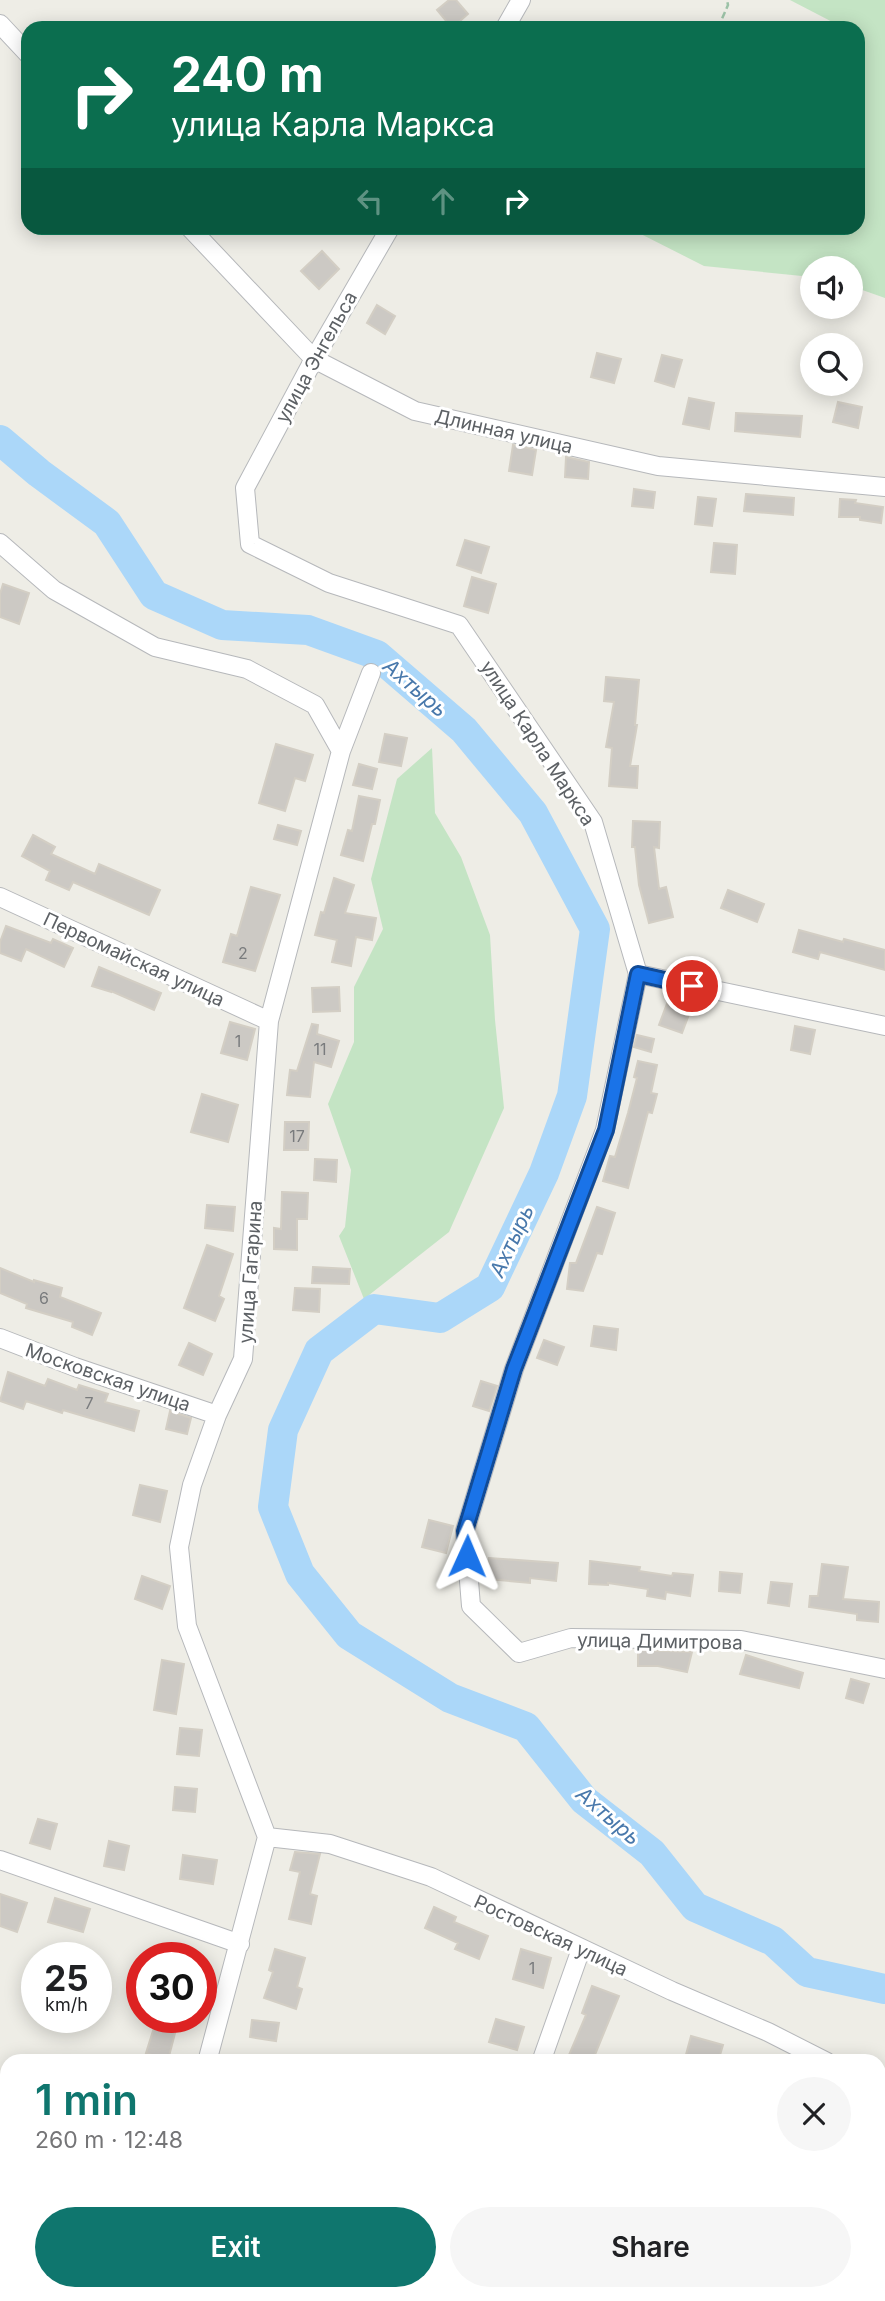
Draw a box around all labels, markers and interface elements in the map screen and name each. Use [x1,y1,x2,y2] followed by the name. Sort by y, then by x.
[171,45,324,104] text: 240 m
[56,49,147,140] icon: right
[171,105,495,144] text: улица Карла Маркса
[351,182,389,220] icon: left
[424,182,462,220] icon: ahead
[497,182,535,220] icon: right
[800,256,863,396] map controls
[800,256,863,319] button: sound
[271,287,362,427] street label: улица Энгельса
[800,333,863,396] button: search
[433,404,575,459] street label: Длинная улица
[377,652,452,722] water label: Ахтырь
[476,656,600,830] street label: улица Карла Маркса
[40,907,228,1012] street label: Первомайская улица
[238,943,248,963] house number: 2
[662,956,722,1016] pin
[673,967,711,1005] icon: arrive
[235,1031,241,1051] house number: 1
[313,1039,327,1059] house number: 11
[289,1126,305,1146] house number: 17
[234,1200,267,1344] street label: улица Гагарина
[484,1201,539,1282] water label: Ахтырь
[39,1288,49,1308] house number: 6
[22,1338,193,1417] street label: Московская улица
[84,1393,94,1413] house number: 7
[430,1519,504,1593] position arrow
[577,1629,743,1654] street label: улица Димитрова
[570,1780,645,1850] water label: Ахтырь
[470,1890,631,1981] street label: Ростовская улица
[126,1942,217,2033] speed limit sign: 30
[44,1957,89,1999] text: 25
[529,1958,535,1978] house number: 1
[45,1994,88,2015] text: km/h
[35,2074,138,2125] text: 1 min
[777,2077,851,2151] button: close
[35,2126,183,2154] text: 260 m · 12:48
[35,2207,436,2287] button: Exit
[450,2207,851,2287] button: Share

